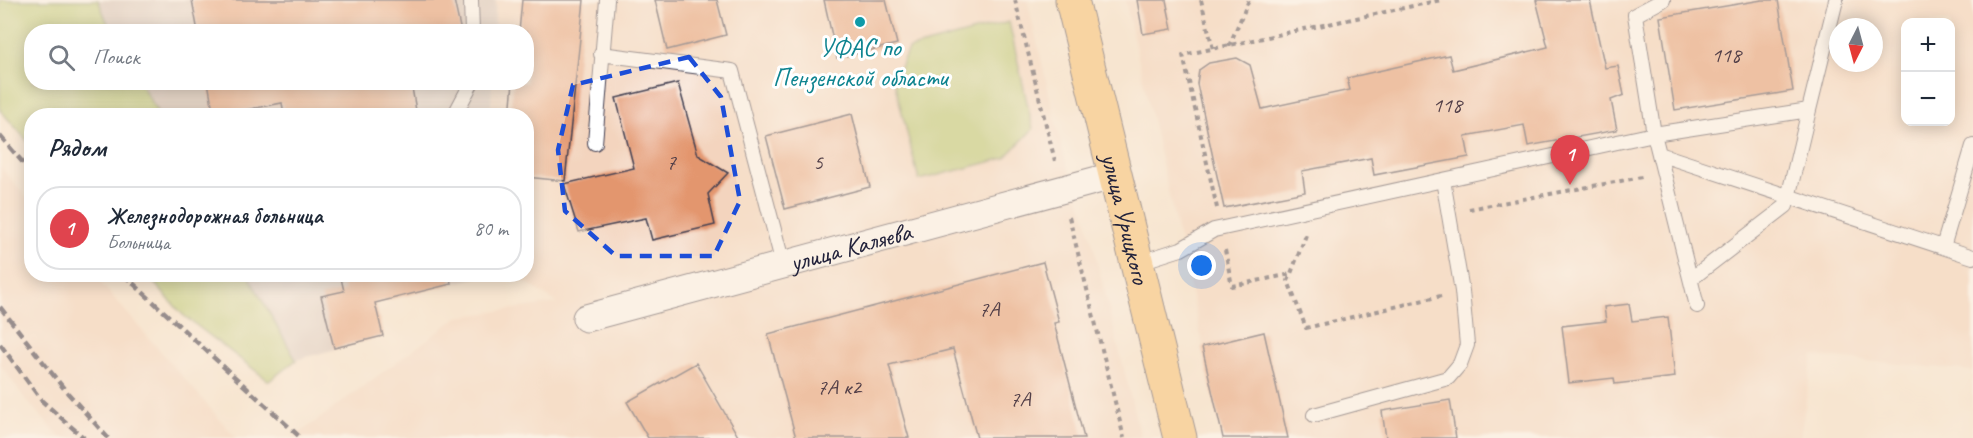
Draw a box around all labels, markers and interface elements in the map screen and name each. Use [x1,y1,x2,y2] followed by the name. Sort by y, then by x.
[853,15,867,29] marker: УФАС по Пензенской области
[1829,18,1883,72] north arrow
[1901,18,1955,126] map controls
[1901,18,1955,72] button: +
[24,24,534,90] search box
[773,31,950,94] place label: УФАС по Пензенской области
[45,41,78,74] icon: search
[1711,41,1743,69] house number: 118
[93,43,139,71] text: Поиск
[1901,72,1955,126] button: −
[1432,91,1464,119] house number: 118
[48,131,106,164] text: Рядом
[1550,136,1590,185] pin: 1
[666,148,677,176] house number: 7
[813,148,824,176] house number: 5
[1093,148,1158,289] street label: улица Урицкого
[107,202,323,230] text: Железнодорожная больница
[784,215,917,280] street label: улица Каляева
[65,216,74,241] text: 1
[474,216,508,241] text: 80 m
[107,230,170,255] text: Больница
[1187,251,1216,280] your location
[979,295,1000,323] house number: 7А
[817,373,863,401] house number: 7А к2
[1010,385,1031,413] house number: 7А

